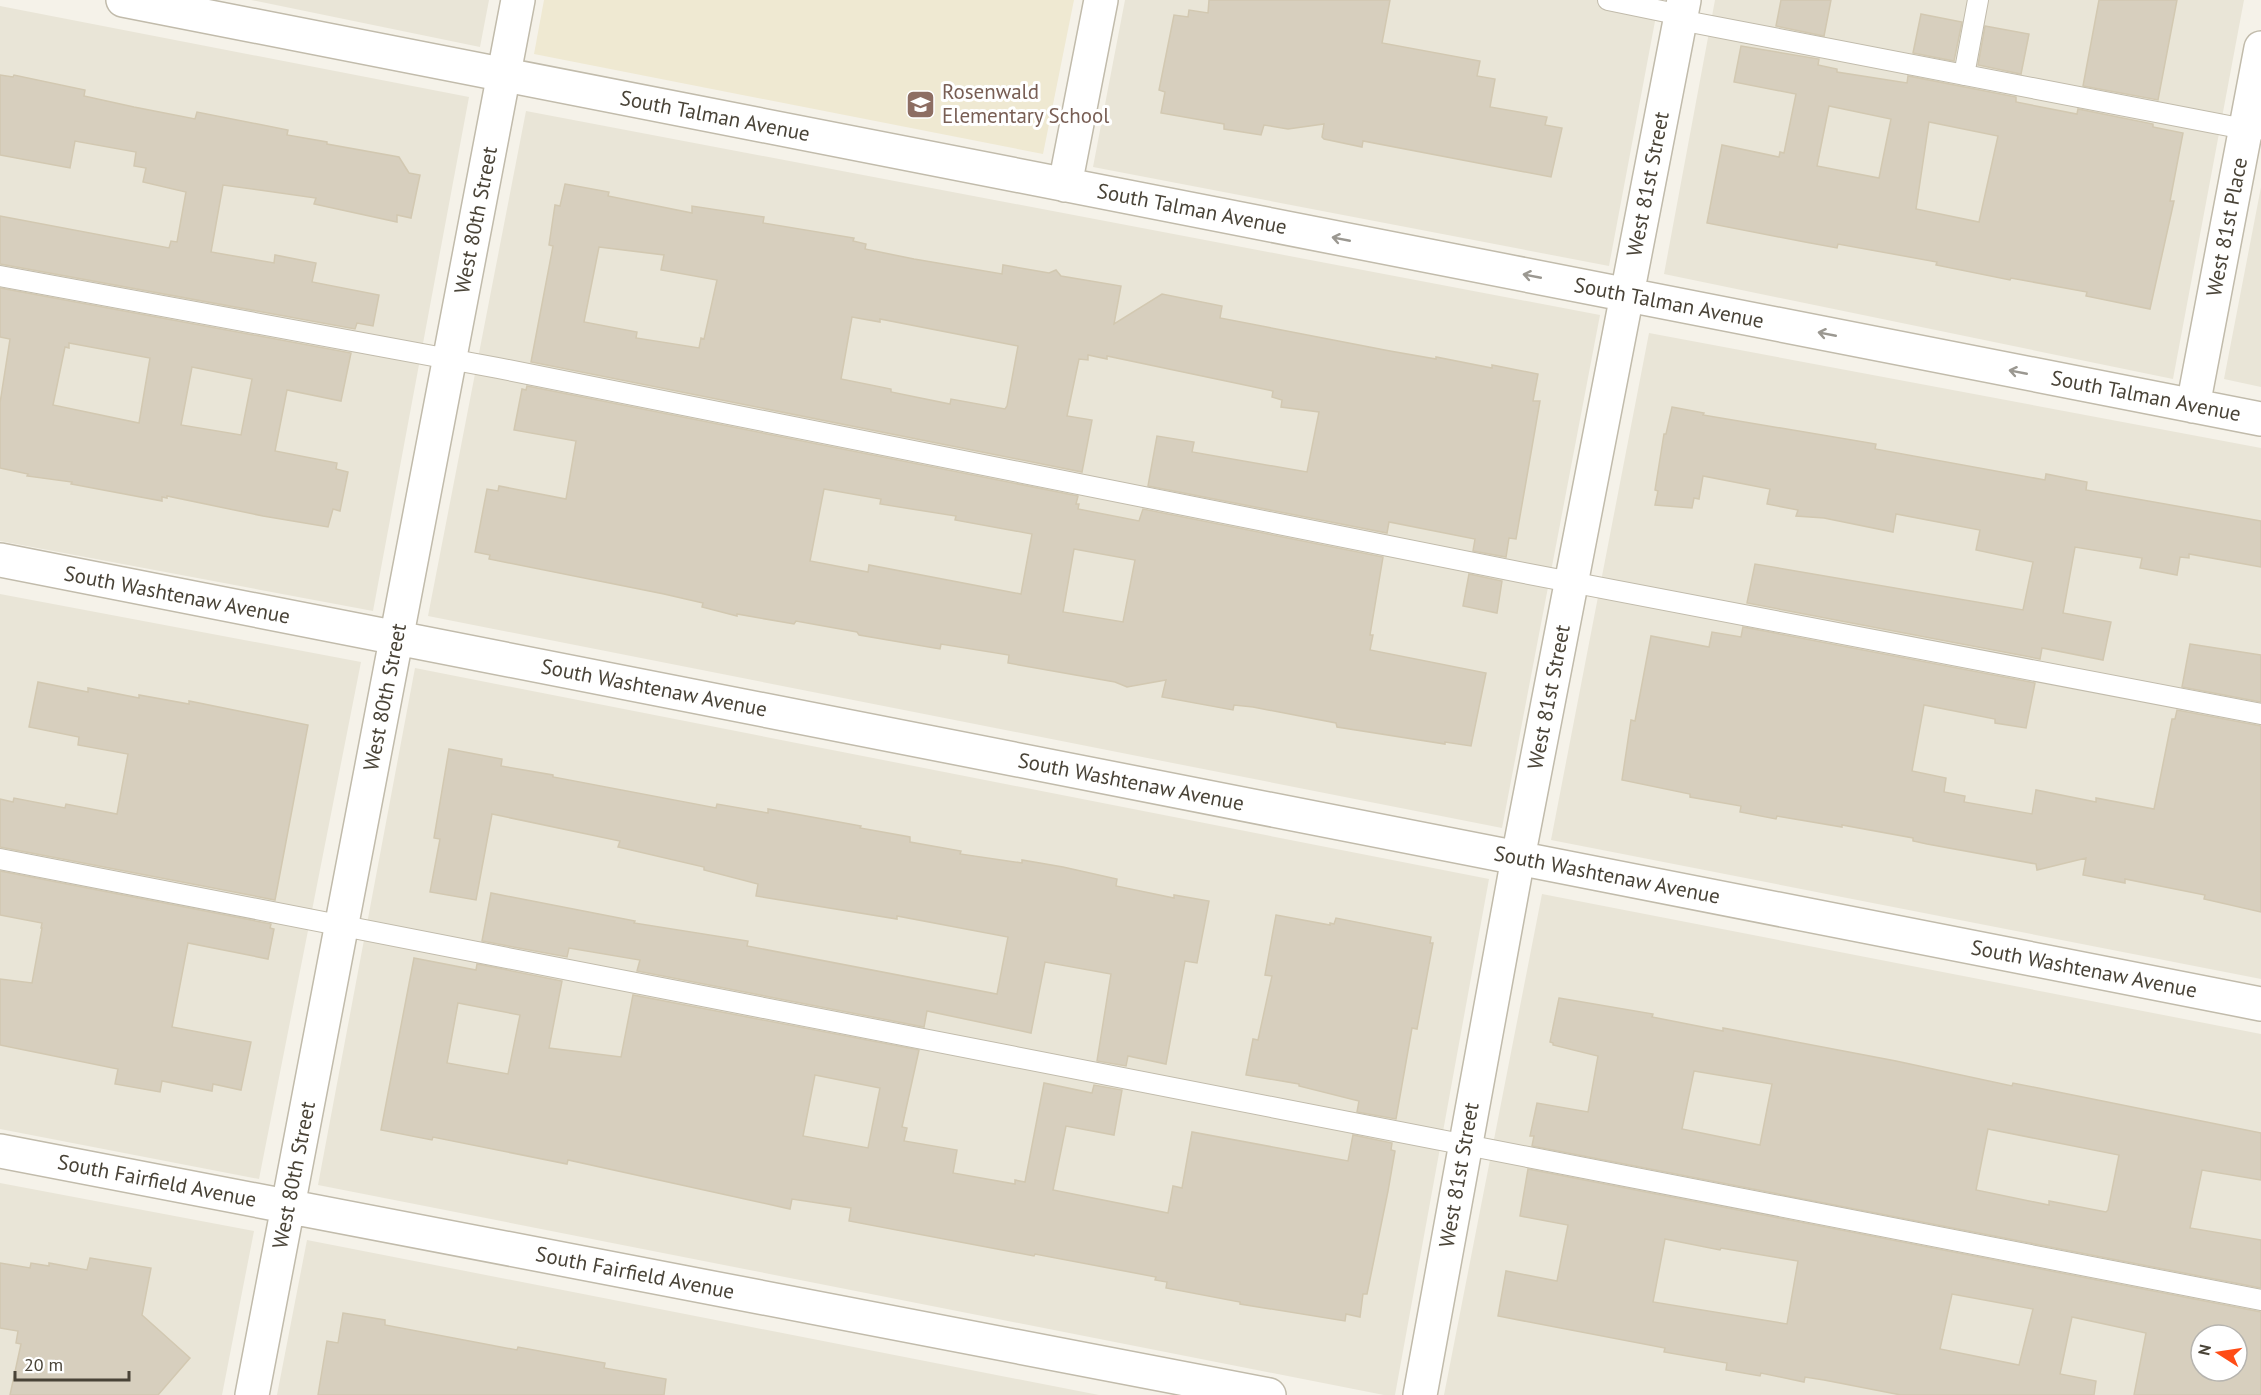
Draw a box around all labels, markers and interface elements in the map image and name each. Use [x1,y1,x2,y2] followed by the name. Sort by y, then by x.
[942,78,1109,129] place label: Rosenwald Elementary School
[618,84,812,147] street label: South Talman Avenue
[905,88,937,120] school or university icon: Rosenwald Elementary School
[1620,109,1675,259] street label: West 81st Street
[448,144,503,296] street label: West 80th Street
[2200,155,2253,299] street label: West 81st Place
[1095,177,1289,240] street label: South Talman Avenue
[1332,233,1351,244] one-way arrow
[1523,270,1543,281] one-way arrow
[1572,271,1766,334] street label: South Talman Avenue
[1817,328,1837,339] one-way arrow
[2049,364,2243,427] street label: South Talman Avenue
[2009,366,2028,377] one-way arrow
[62,559,292,630] street label: South Washtenaw Avenue
[357,621,412,773] street label: West 80th Street
[1521,622,1576,772] street label: West 81st Street
[539,652,769,723] street label: South Washtenaw Avenue
[1016,746,1246,817] street label: South Washtenaw Avenue
[1492,839,1722,910] street label: South Washtenaw Avenue
[1969,933,2199,1004] street label: South Washtenaw Avenue
[266,1099,321,1251] street label: West 80th Street
[1432,1100,1485,1250] street label: West 81st Street
[55,1148,259,1213] street label: South Fairfield Avenue
[533,1240,737,1305] street label: South Fairfield Avenue
[2189,1323,2249,1383] north arrow
[2193,1343,2215,1357] text: N
[15,1344,129,1382] scale bar
[24,1353,63,1376] text: 20 m

